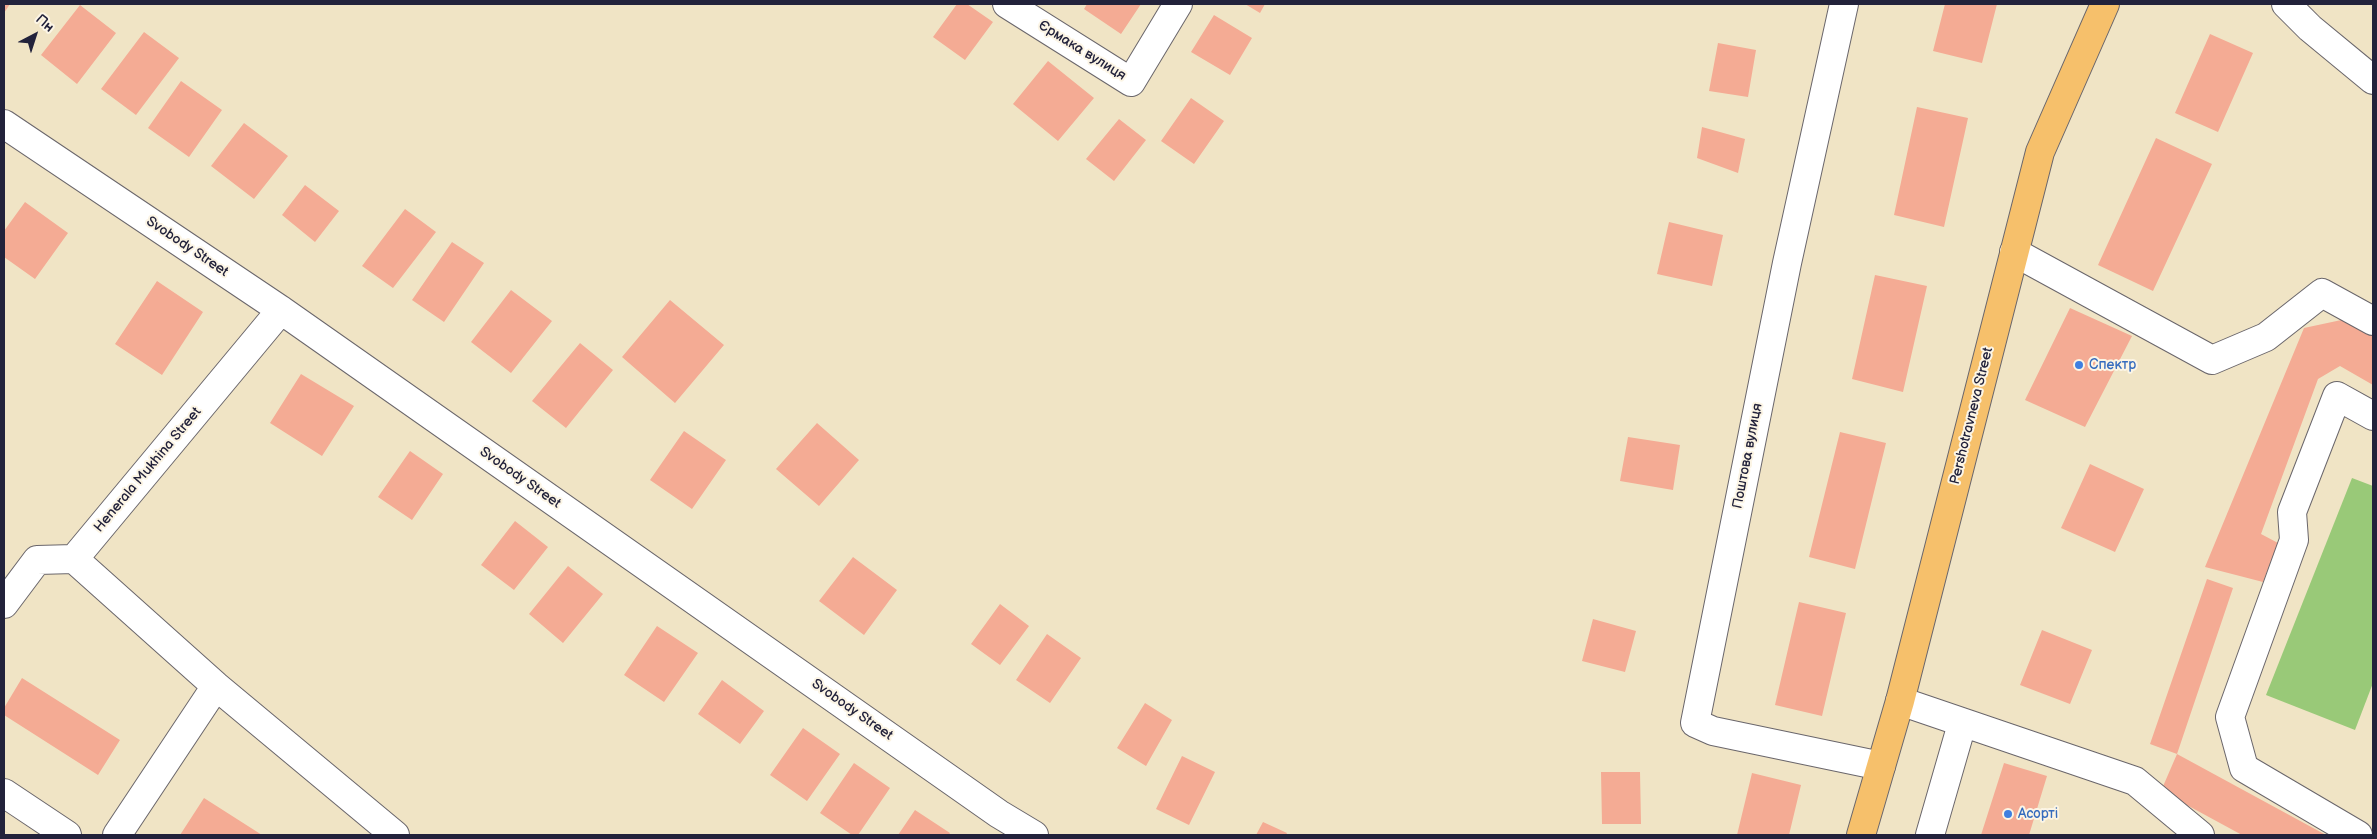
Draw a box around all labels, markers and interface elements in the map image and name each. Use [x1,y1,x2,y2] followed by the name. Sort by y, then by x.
[10,10,60,60] north arrow
[32,11,58,36] text: Пн
[1035,17,1129,85] street label: Єрмака вулиця
[143,213,231,281] street label: Svobody Street
[1947,346,1997,486] street label: Pershotravneva Street
[2089,357,2136,373] place label: Спектр
[2073,359,2085,371] marker: Спектр
[1730,402,1766,510] street label: Поштова вулиця
[91,404,205,536] street label: Henerala Mukhina Street
[476,444,564,512] street label: Svobody Street
[808,676,896,744] street label: Svobody Street
[2018,806,2058,822] place label: Асорті
[2002,808,2014,820] marker: Асорті

